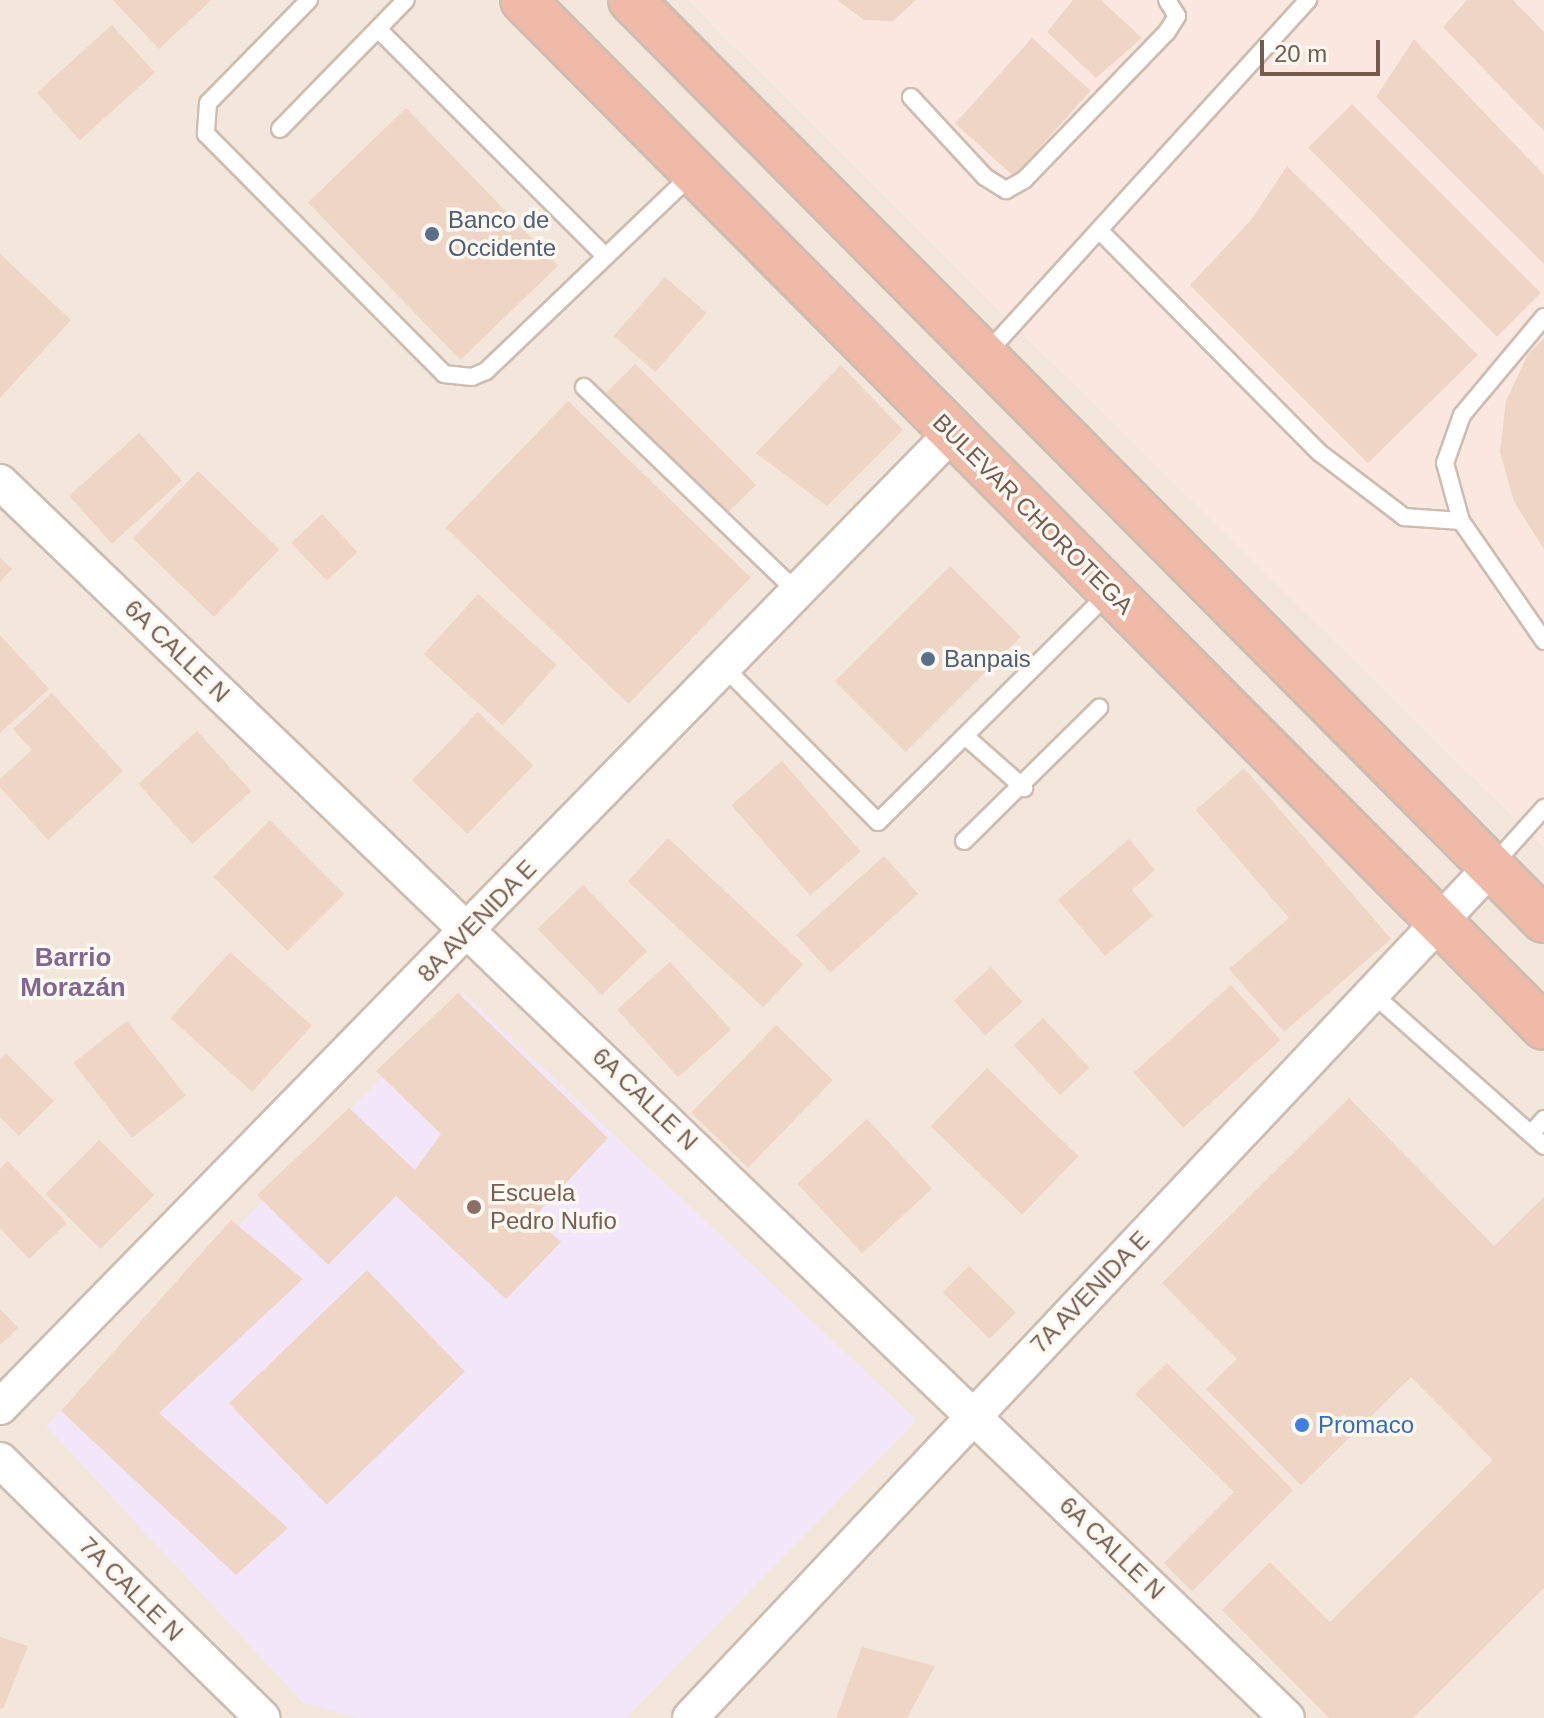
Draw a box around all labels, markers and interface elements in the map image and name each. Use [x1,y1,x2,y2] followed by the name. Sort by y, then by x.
[1264,24,1384,74] scale bar
[1274,40,1327,67] text: 20 m
[448,206,556,262] place label: Banco de Occidente
[423,225,441,243] marker: Banco de Occidente
[927,408,1139,620] street label: BULEVAR CHOROTEGA
[118,593,236,709] street label: 6A CALLE N
[944,645,1031,673] place label: Banpais
[919,650,937,668] marker: Banpais
[410,853,544,989] street label: 8A AVENIDA E
[20,942,126,1004] district label: Barrio Morazán
[586,1041,704,1157] street label: 6A CALLE N
[490,1179,617,1235] place label: Escuela Pedro Nufio
[465,1198,483,1216] marker: Escuela Pedro Nufio
[1023,1224,1157,1360] street label: 7A AVENIDA E
[1318,1411,1414,1439] place label: Promaco
[1293,1416,1311,1434] marker: Promaco
[1053,1490,1171,1606] street label: 6A CALLE N
[73,1531,189,1647] street label: 7A CALLE N

